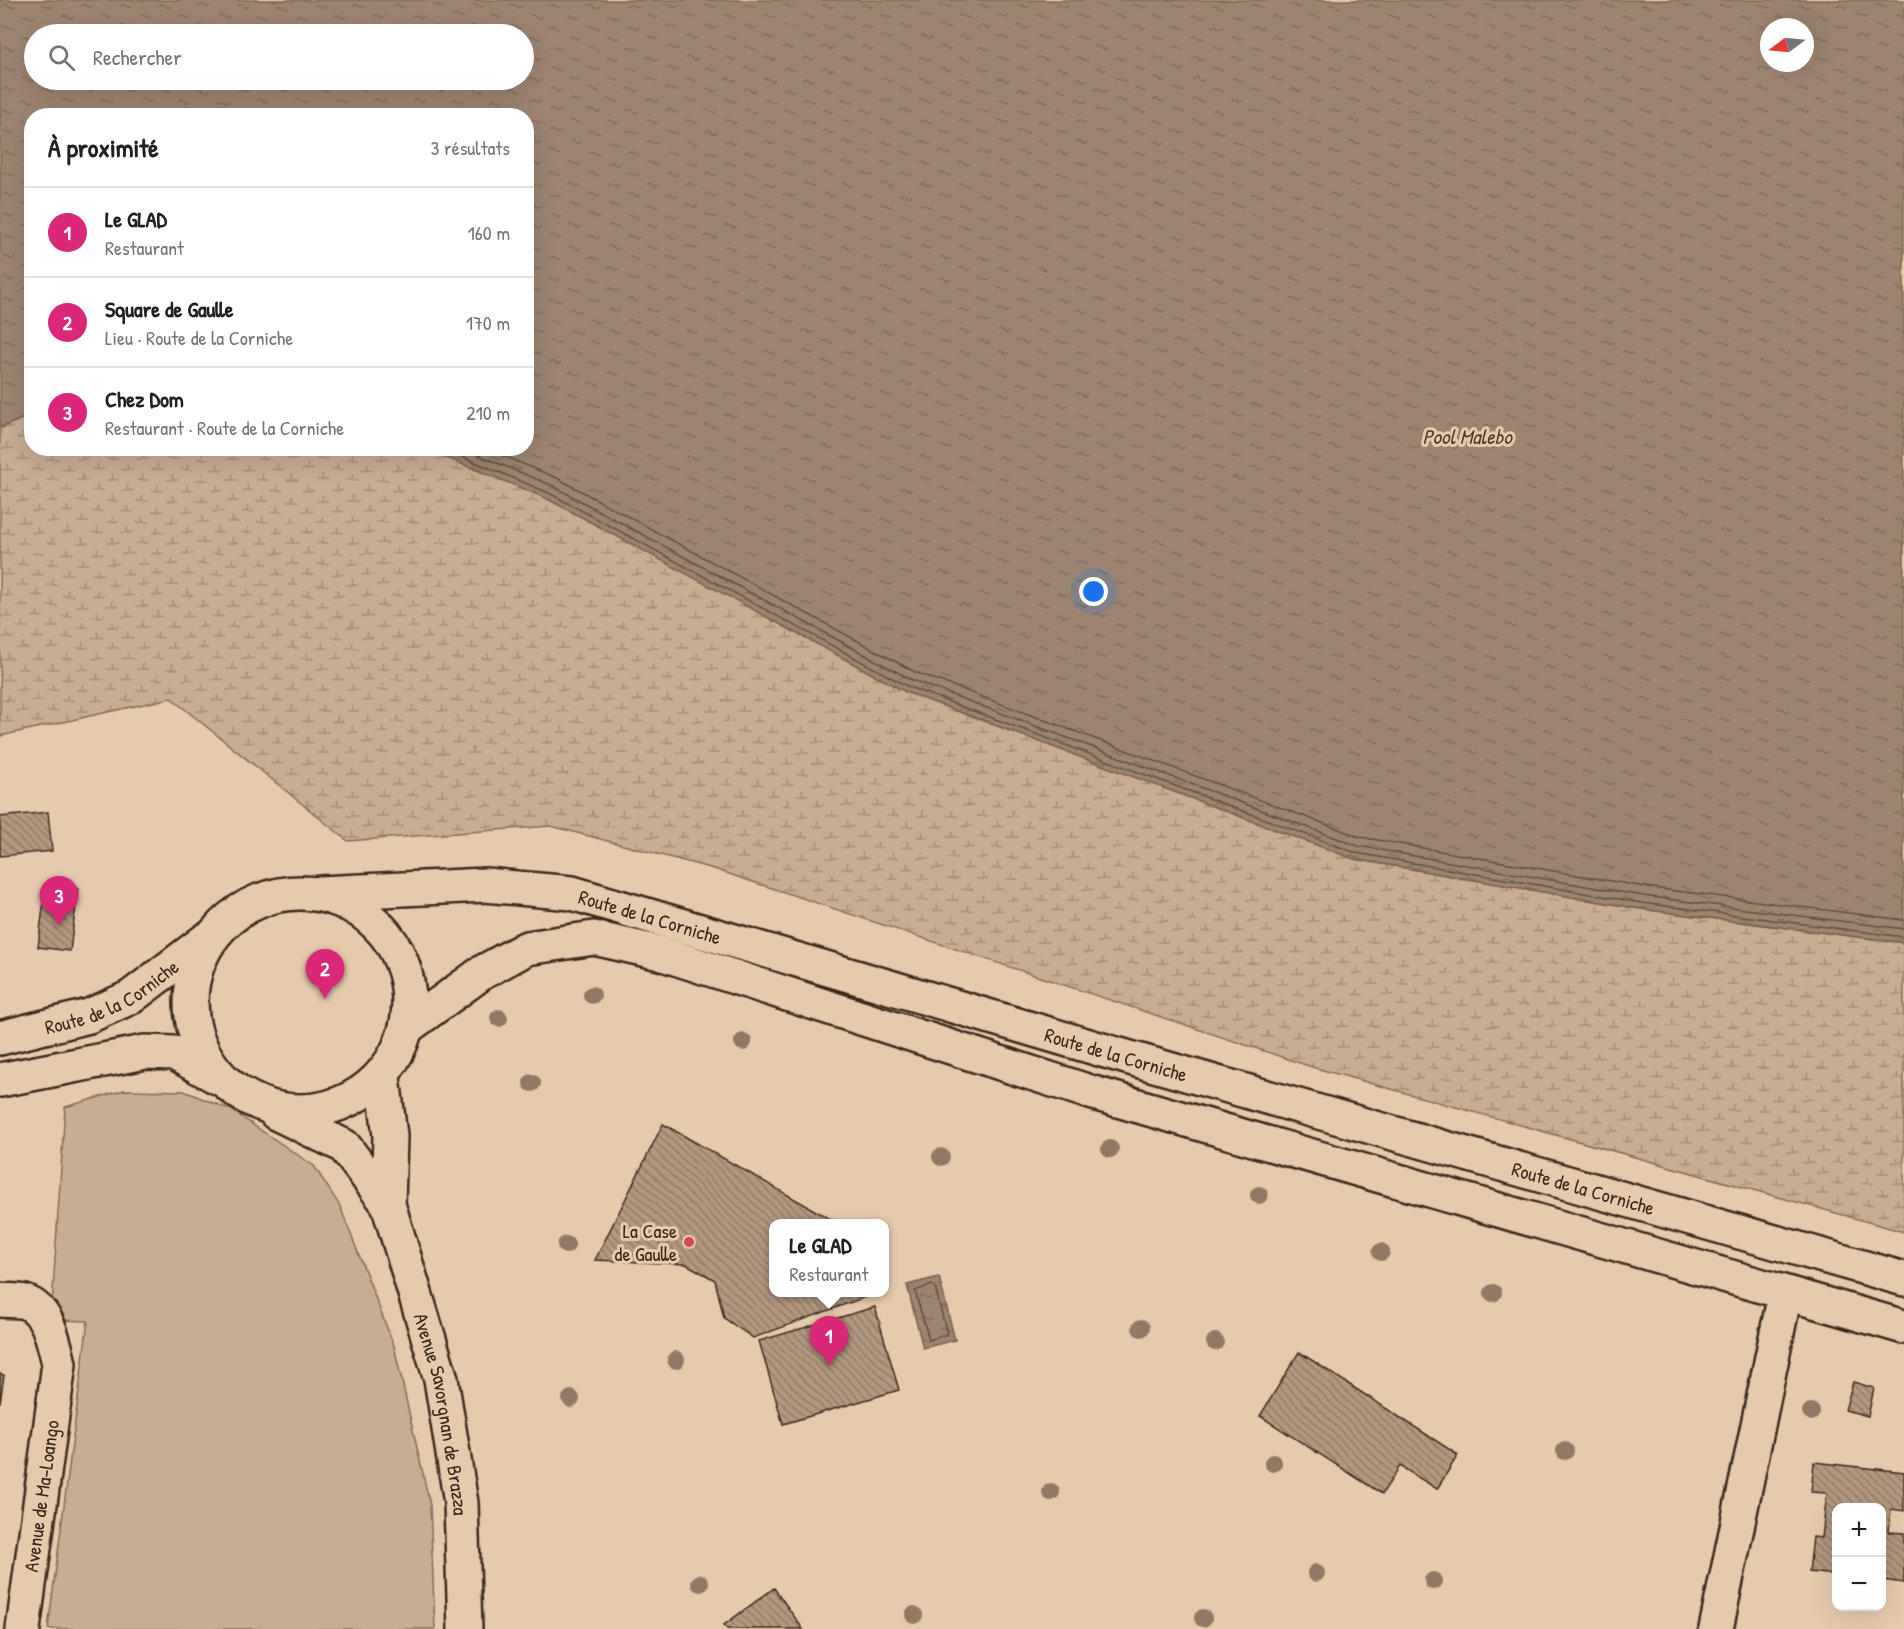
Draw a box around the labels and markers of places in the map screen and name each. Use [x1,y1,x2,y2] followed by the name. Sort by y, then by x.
[40,876,78,926] pin: 3
[306,950,344,999] pin: 2
[615,1217,677,1267] place label: La Case de Gaulle
[682,1235,696,1249] marker: La Case de Gaulle
[810,1316,848,1366] pin: 1

